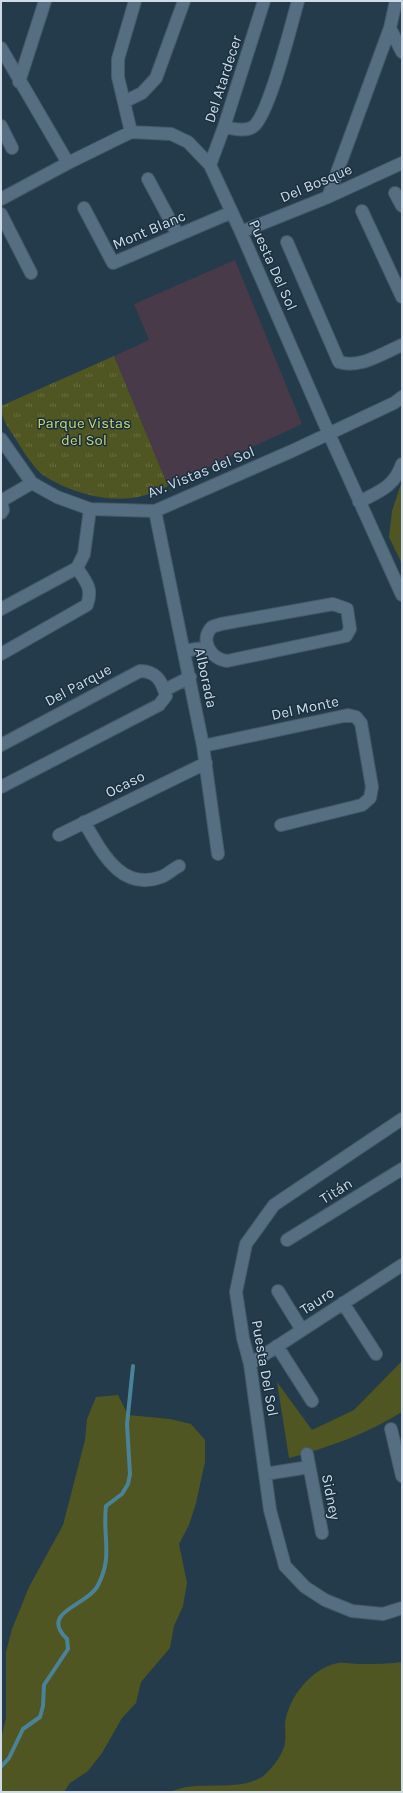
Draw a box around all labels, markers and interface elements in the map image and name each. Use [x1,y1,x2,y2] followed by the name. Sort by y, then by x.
[200,33,246,125] street label: Del Atardecer
[277,160,355,206] street label: Del Bosque
[110,207,188,253] street label: Mont Blanc
[245,217,301,313] street label: Puesta Del Sol
[37,414,131,449] park label: Parque Vistas del Sol
[145,442,257,502] street label: Av. Vistas del Sol
[191,646,221,710] street label: Alborada
[42,660,114,710] street label: Del Parque
[270,692,340,724] street label: Del Monte
[102,767,148,801] street label: Ocaso
[316,1174,356,1208] street label: Titán
[297,1283,337,1319] street label: Tauro
[248,1319,282,1417] street label: Puesta Del Sol
[318,1473,344,1521] street label: Sidney

